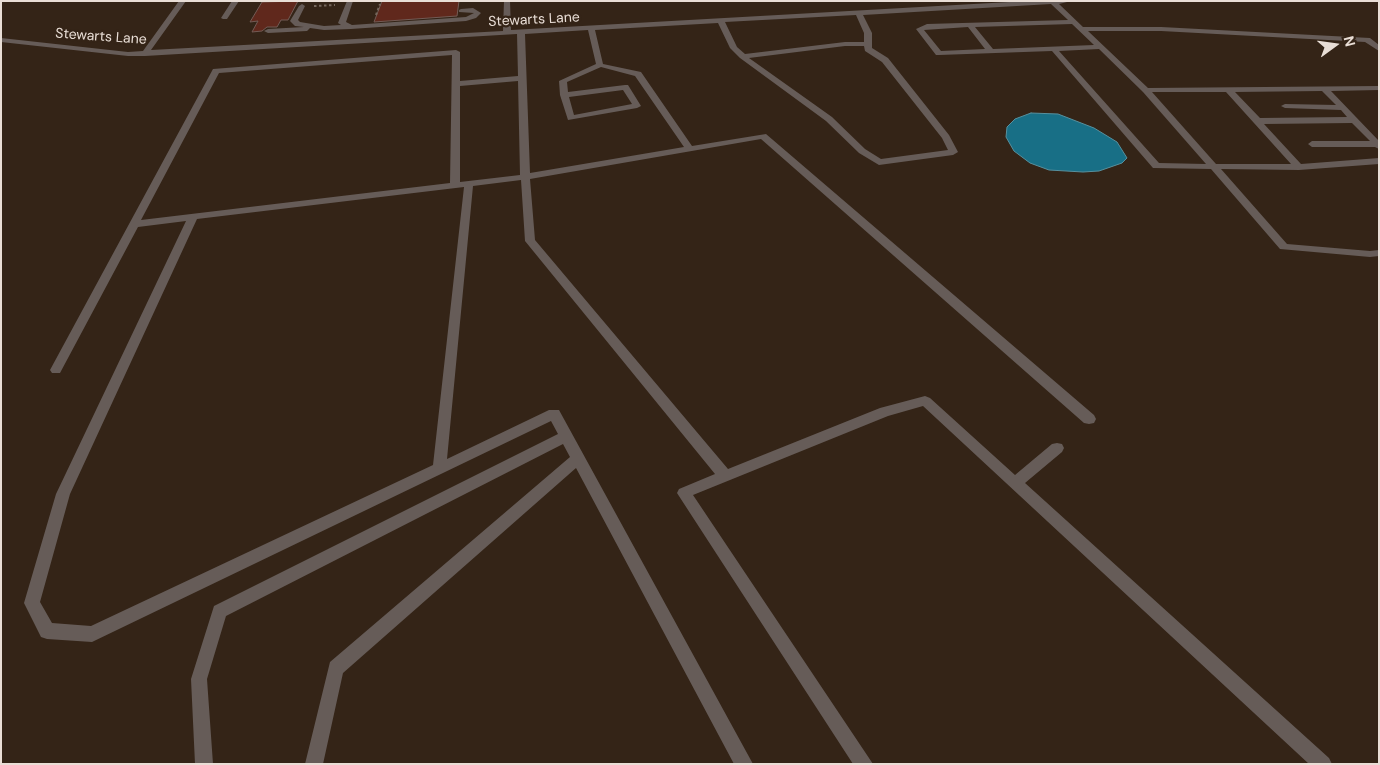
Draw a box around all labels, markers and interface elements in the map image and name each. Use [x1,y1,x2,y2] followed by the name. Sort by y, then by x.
[488,9,580,31] street label: Stewarts Lane
[1310,20,1360,70] north arrow
[55,25,147,49] street label: Stewarts Lane
[1340,34,1360,49] text: N

